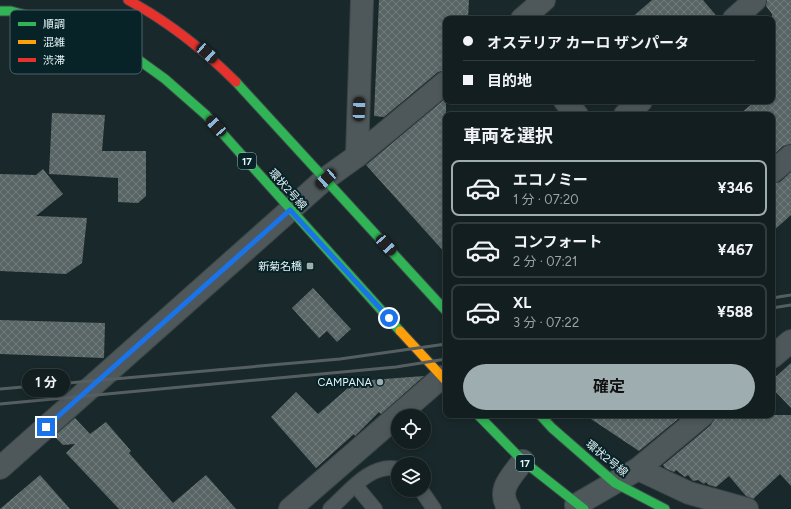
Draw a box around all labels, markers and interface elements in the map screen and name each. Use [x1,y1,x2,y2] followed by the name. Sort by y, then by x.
[10,10,142,74] legend
[43,18,65,31] text: 順調
[487,34,689,52] text: オステリア カーロ ザンパータ
[43,36,65,49] text: 混雑
[194,41,220,65] car
[43,54,65,67] text: 渋滞
[487,72,532,90] text: 目的地
[353,97,365,121] car
[204,113,228,139] car
[463,125,553,147] text: 車両を選択
[238,153,256,169] road number: 17
[266,166,309,212] street label: 環状2号線
[313,167,339,191] car
[465,170,501,206] icon: car
[513,171,588,189] text: エコノミー
[718,179,753,197] text: ¥346
[513,192,579,207] text: 1 分 · 07:20
[374,232,398,258] car
[465,232,501,268] icon: car
[513,233,603,251] text: コンフォート
[718,241,753,259] text: ¥467
[513,254,577,269] text: 2 分 · 07:21
[258,260,302,273] place label: 新菊名橋
[305,261,315,271] marker: 新菊名橋
[465,294,501,330] icon: car
[513,294,531,312] text: XL
[717,303,753,321] text: ¥588
[380,309,398,327] route start
[513,315,579,330] text: 3 分 · 07:22
[463,364,755,410] button: 確定
[22,369,70,397] callout: 1 分
[35,375,57,390] text: 1 分
[318,376,373,389] place label: CAMPANA
[375,377,385,387] marker: CAMPANA
[391,409,431,497] map controls
[391,409,431,449] button: locate
[37,418,55,436] route end
[583,438,630,479] street label: 環状2号線
[516,455,534,471] road number: 17
[391,457,431,497] button: layers

